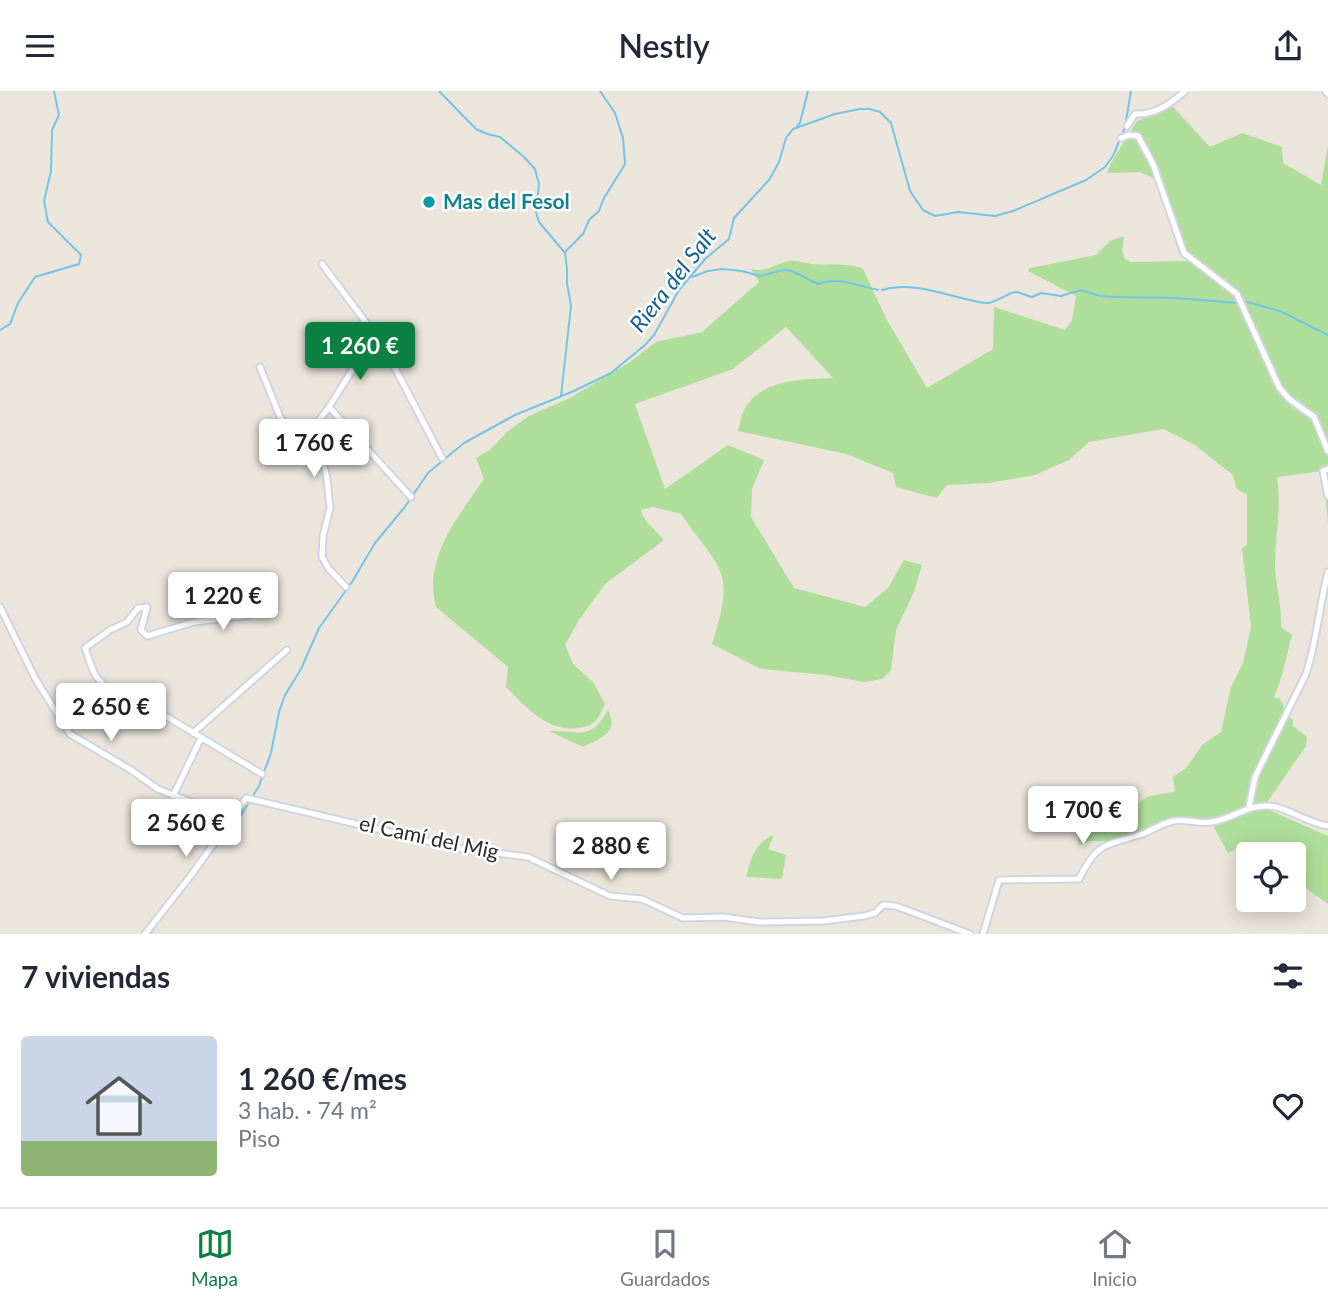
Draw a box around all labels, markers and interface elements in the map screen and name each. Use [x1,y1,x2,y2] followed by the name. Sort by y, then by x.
[618,26,710,65] text: Nestly
[21,27,59,65] icon: menu
[1269,27,1307,65] icon: share
[443,188,570,213] place label: Mas del Fesol
[421,194,437,210] marker: Mas del Fesol
[623,222,722,337] water label: Riera del Salt
[295,323,425,382] pin: 1 260 €
[321,331,399,359] text: 1 260 €
[249,419,379,479] pin: 1 760 €
[275,428,353,456] text: 1 760 €
[158,573,288,632] pin: 1 220 €
[184,581,262,609] text: 1 220 €
[46,683,176,743] pin: 2 650 €
[72,692,150,720] text: 2 650 €
[1018,787,1148,846] pin: 1 700 €
[1044,795,1122,823] text: 1 700 €
[121,799,251,859] pin: 2 560 €
[147,808,225,836] text: 2 560 €
[357,810,501,864] street label: el Camí del Mig
[546,823,676,882] pin: 2 880 €
[572,831,650,859] text: 2 880 €
[1236,842,1306,912] map controls
[1236,842,1306,912] button: locate
[1269,957,1307,995] icon: filters
[21,958,170,994] text: 7 viviendas
[238,1060,407,1096] text: 1 260 €/mes
[77,1064,161,1148] icon: home
[1269,1087,1307,1125] icon: heart
[238,1096,377,1124] text: 3 hab. · 74 m²
[238,1124,280,1152] text: Piso
[191,1225,238,1290] tab: Mapa
[620,1225,710,1290] tab: Guardados
[1092,1225,1137,1290] tab: Inicio

